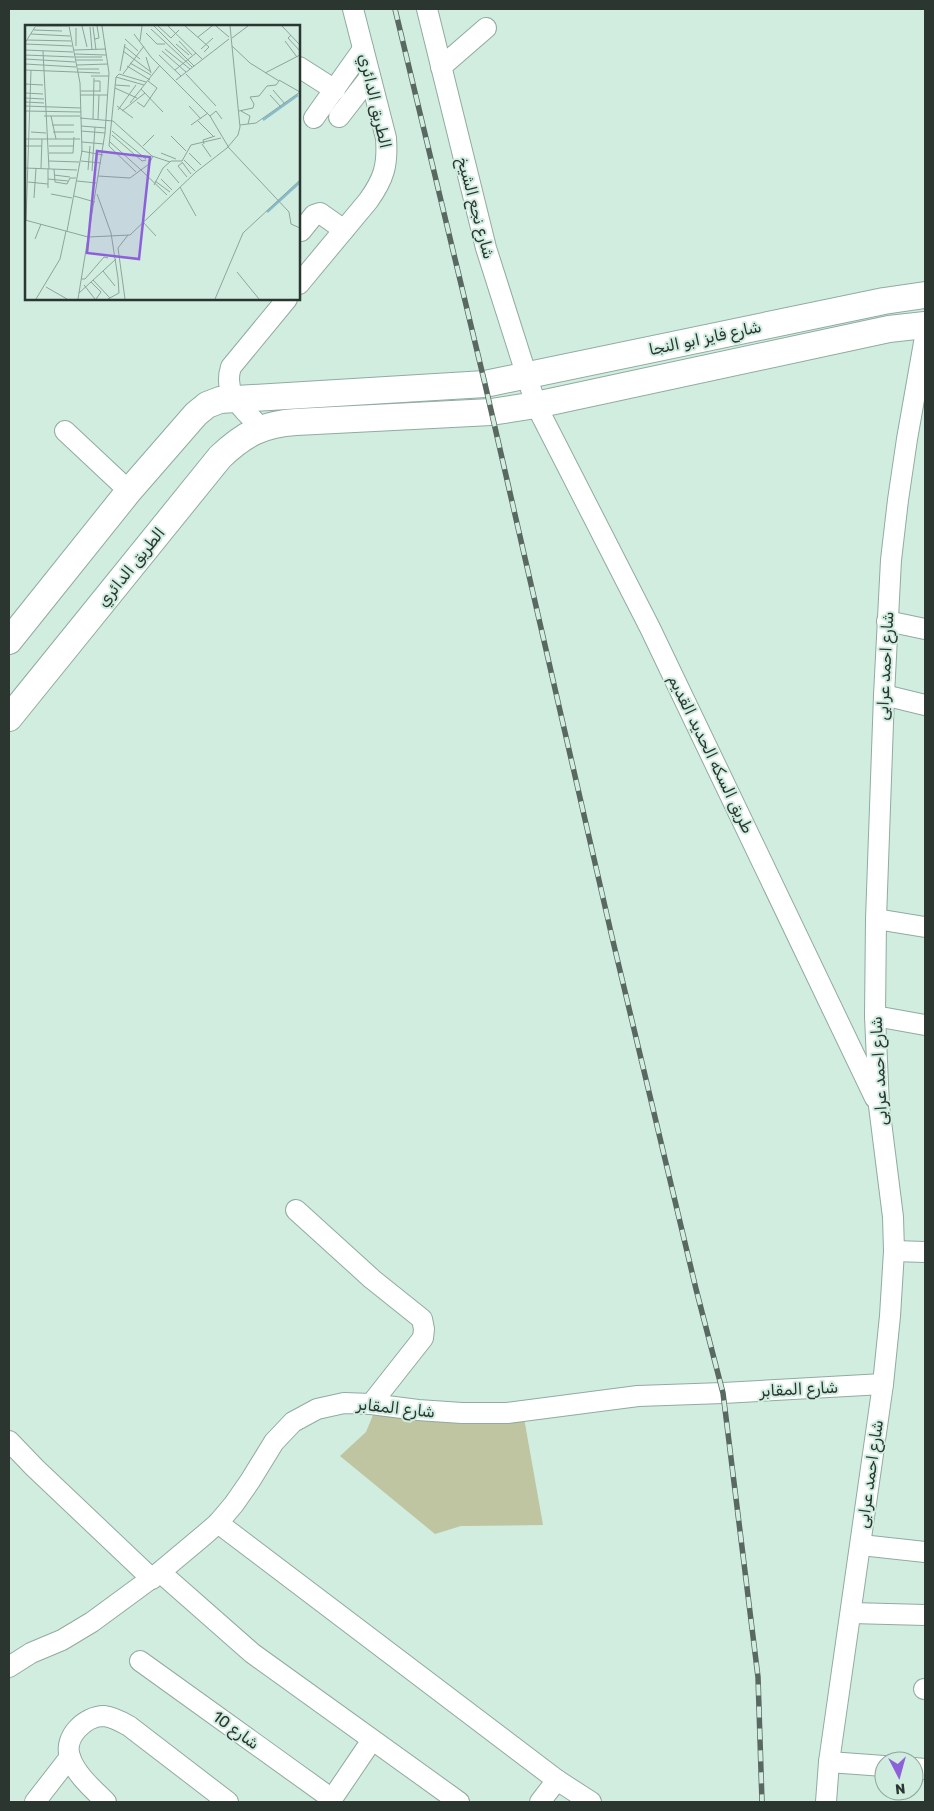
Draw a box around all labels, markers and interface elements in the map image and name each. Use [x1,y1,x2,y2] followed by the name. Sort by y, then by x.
[25,25,300,300] inset map
[353,52,395,151] street label: الطريق الدائري
[451,155,499,262] street label: شارع نجع الشيخ
[647,317,763,361] street label: شارع فايز ابو النجا
[93,523,170,612] street label: الطريق الدائري
[873,611,899,721] street label: شارع احمد عرابى
[663,672,758,837] street label: طريق السكه الحديد القديم
[867,1016,893,1126] street label: شارع احمد عرابى
[758,1377,839,1403] street label: شارع المقابر
[355,1394,436,1424] street label: شارع المقابر
[853,1419,889,1530] street label: شارع احمد عرابى
[208,1707,263,1755] street label: شارع 10
[874,1751,924,1801] north arrow
[894,1779,906,1797] text: N

